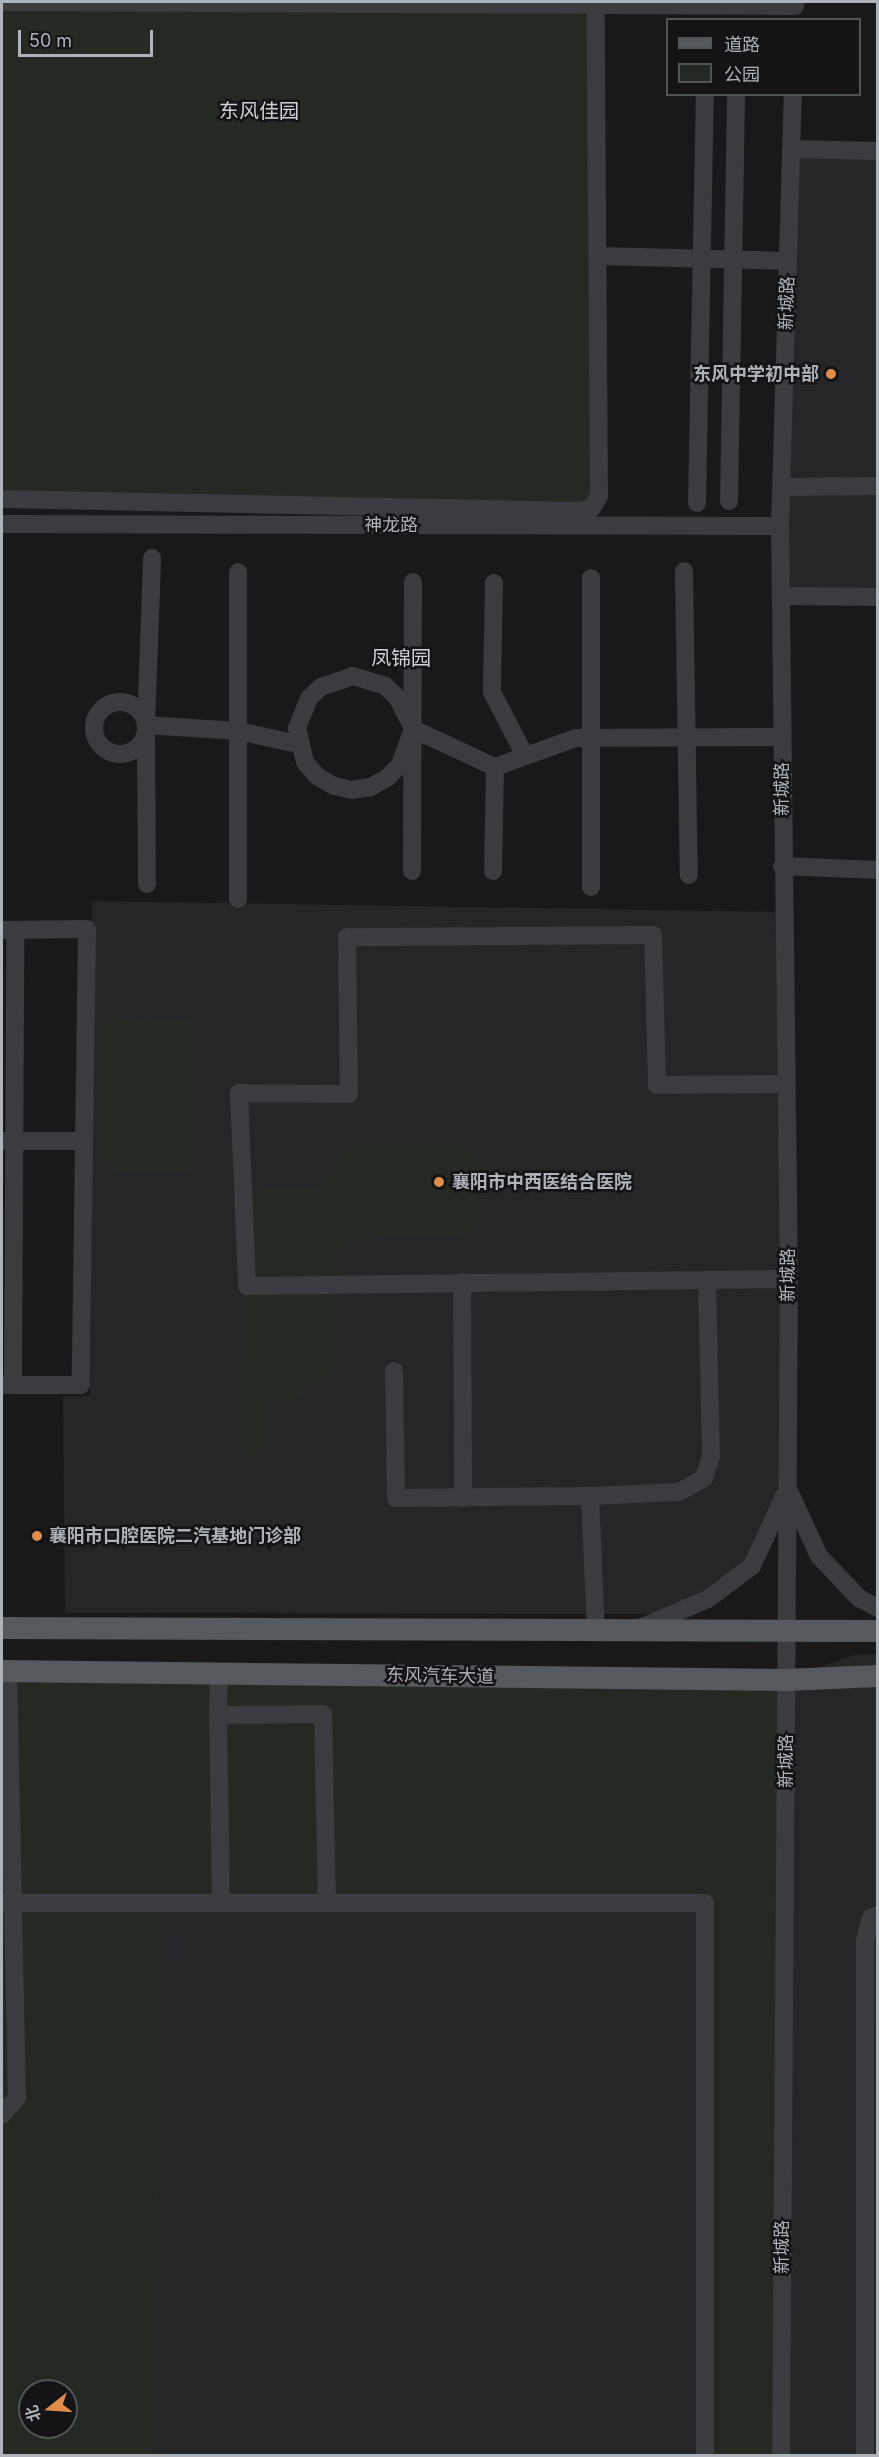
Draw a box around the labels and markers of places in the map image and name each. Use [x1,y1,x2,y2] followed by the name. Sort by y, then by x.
[693,363,819,385] place label: 东风中学初中部
[824,367,838,381] marker: 东风中学初中部
[452,1171,632,1193] place label: 襄阳市中西医结合医院
[430,1173,448,1191] marker: 襄阳市中西医结合医院
[49,1525,301,1547] place label: 襄阳市口腔医院二汽基地门诊部
[30,1529,44,1543] marker: 襄阳市口腔医院二汽基地门诊部

